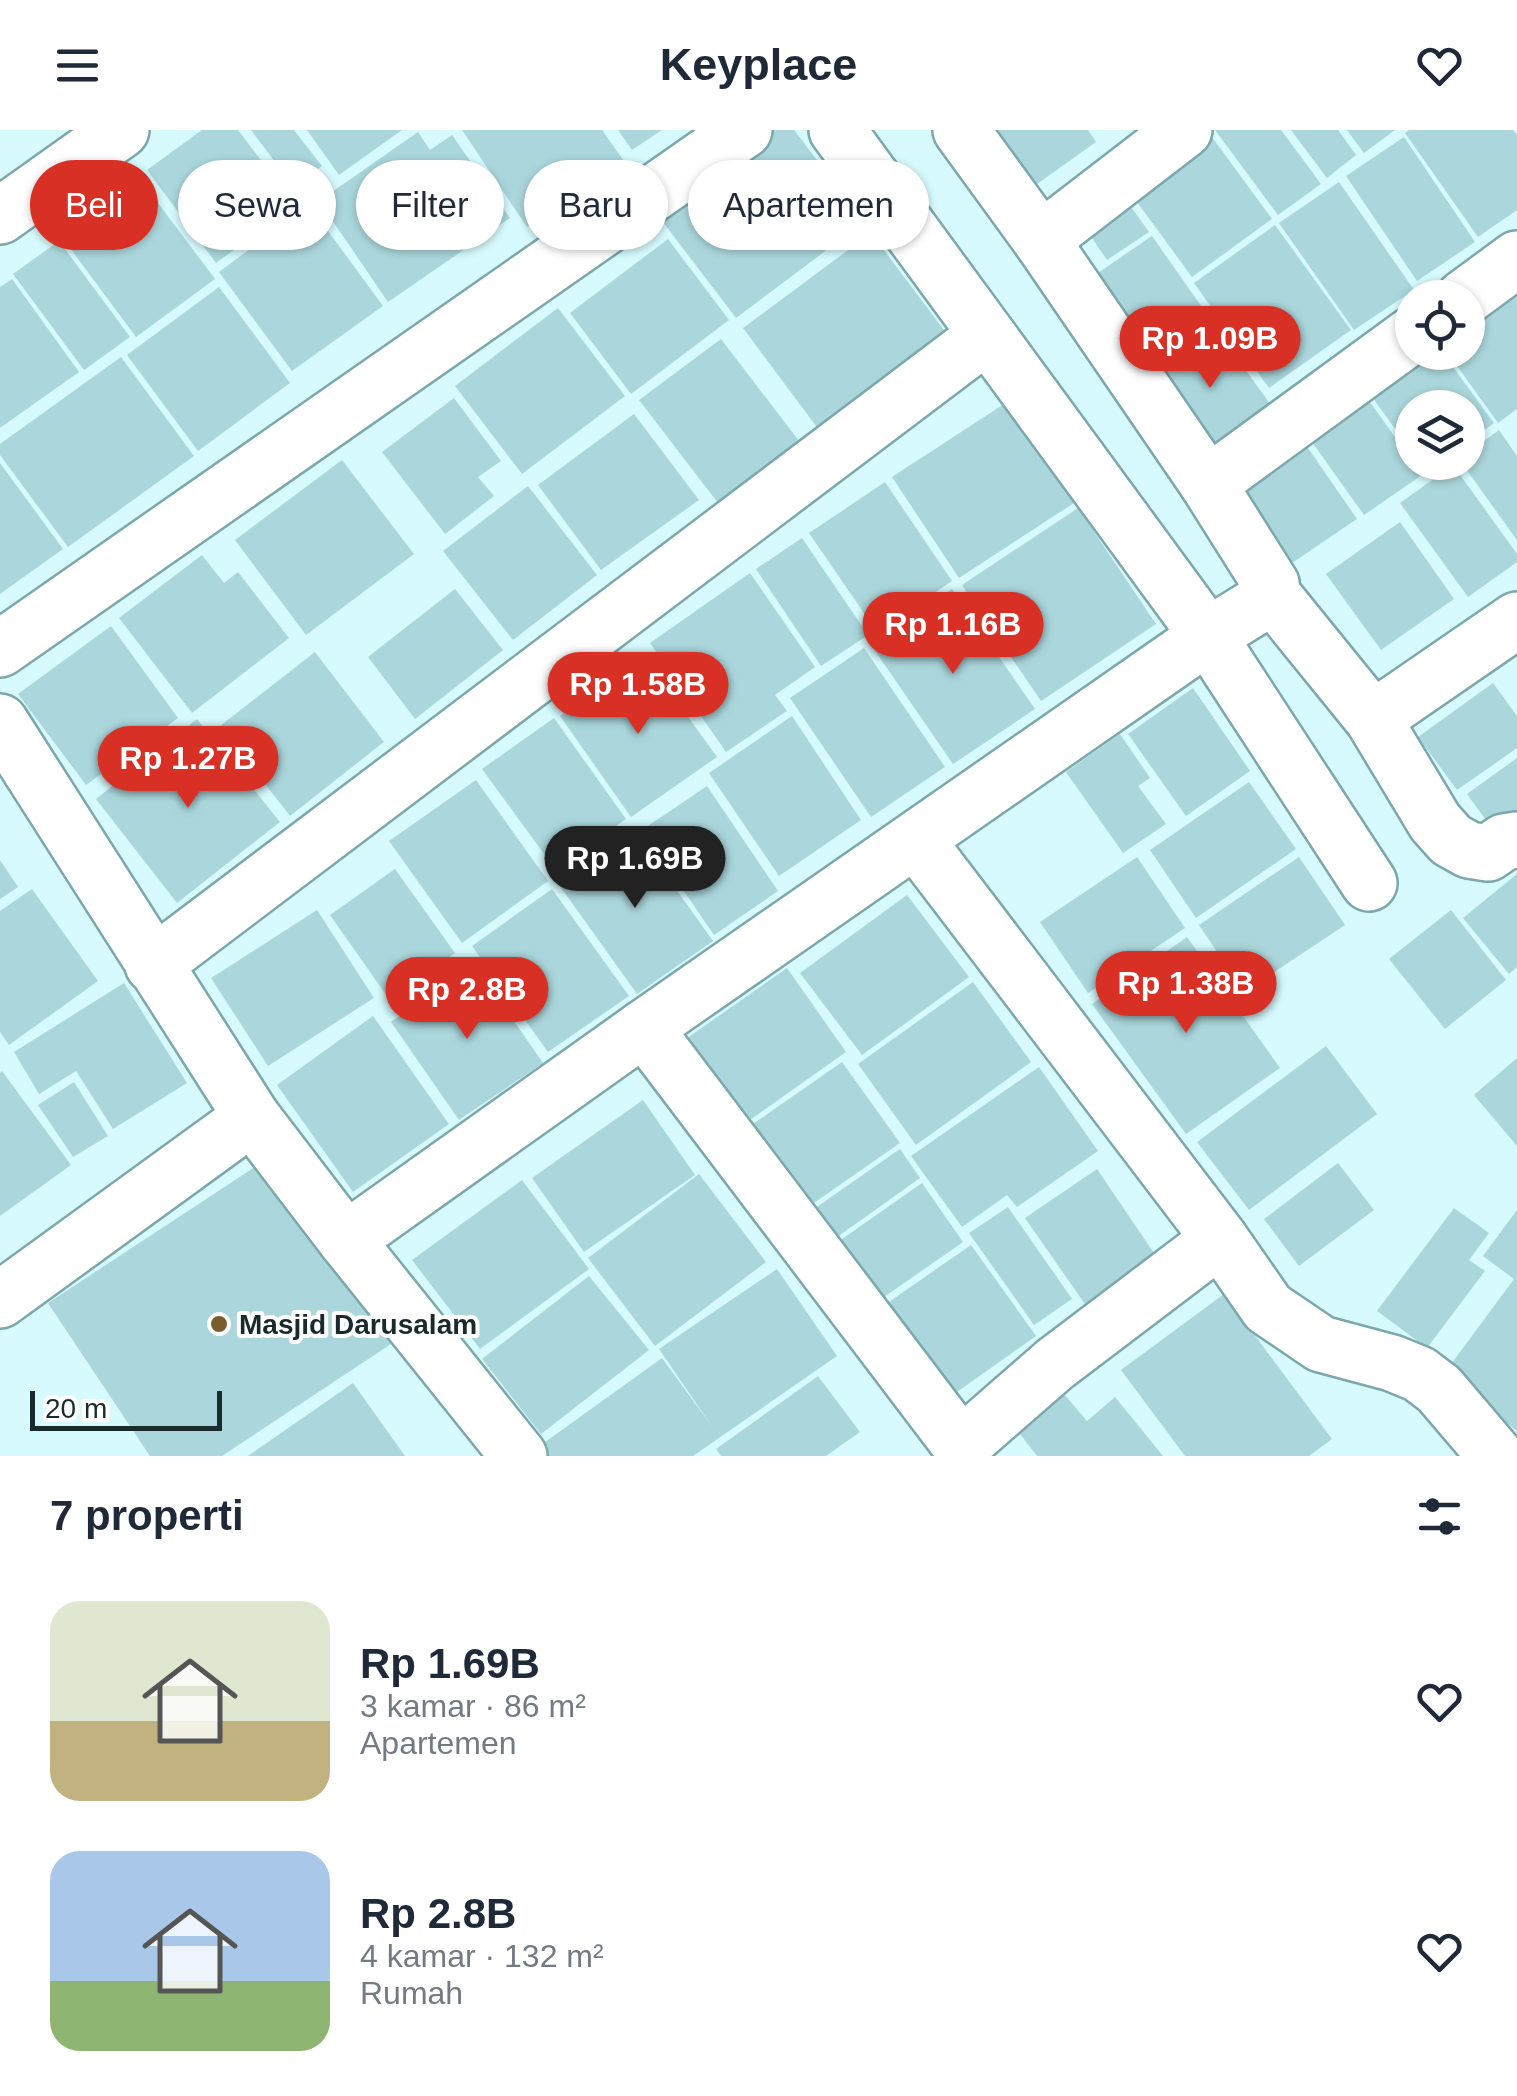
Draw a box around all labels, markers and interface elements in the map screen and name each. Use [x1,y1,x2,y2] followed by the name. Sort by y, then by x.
[50,38,105,93] icon: menu
[1412,38,1467,93] icon: heart
[660,39,857,90] text: Keyplace
[30,160,158,250] chip: Beli
[178,160,336,250] chip: Sewa
[356,160,504,250] chip: Filter
[524,160,668,250] chip: Baru
[688,160,929,250] chip: Apartemen
[1395,280,1485,480] map controls
[1395,280,1485,370] button: locate
[1107,306,1313,391] pin: Rp 1.09B
[1142,320,1278,356] text: Rp 1.09B
[1395,390,1485,480] button: layers
[850,592,1056,677] pin: Rp 1.16B
[885,606,1021,642] text: Rp 1.16B
[535,652,741,737] pin: Rp 1.58B
[570,666,706,702] text: Rp 1.58B
[85,726,291,811] pin: Rp 1.27B
[120,740,256,776] text: Rp 1.27B
[532,826,738,911] pin: Rp 1.69B
[567,840,703,876] text: Rp 1.69B
[1083,951,1289,1036] pin: Rp 1.38B
[375,957,559,1042] pin: Rp 2.8B
[1118,965,1254,1001] text: Rp 1.38B
[407,971,527,1007] text: Rp 2.8B
[239,1309,477,1340] place label: Masjid Darusalam
[208,1313,230,1335] marker: Masjid Darusalam
[30,1386,222,1430] scale bar
[45,1393,107,1424] text: 20 m
[1412,1489,1467,1544] icon: filters
[50,1492,244,1539] text: 7 properti
[360,1640,540,1687] text: Rp 1.69B
[130,1641,250,1761] icon: home
[1412,1674,1467,1729] icon: heart
[360,1688,586,1724] text: 3 kamar · 86 m²
[360,1725,517,1761] text: Apartemen
[360,1890,516,1937] text: Rp 2.8B
[130,1891,250,2011] icon: home
[1412,1924,1467,1979] icon: heart
[360,1938,604,1974] text: 4 kamar · 132 m²
[360,1975,463,2011] text: Rumah

